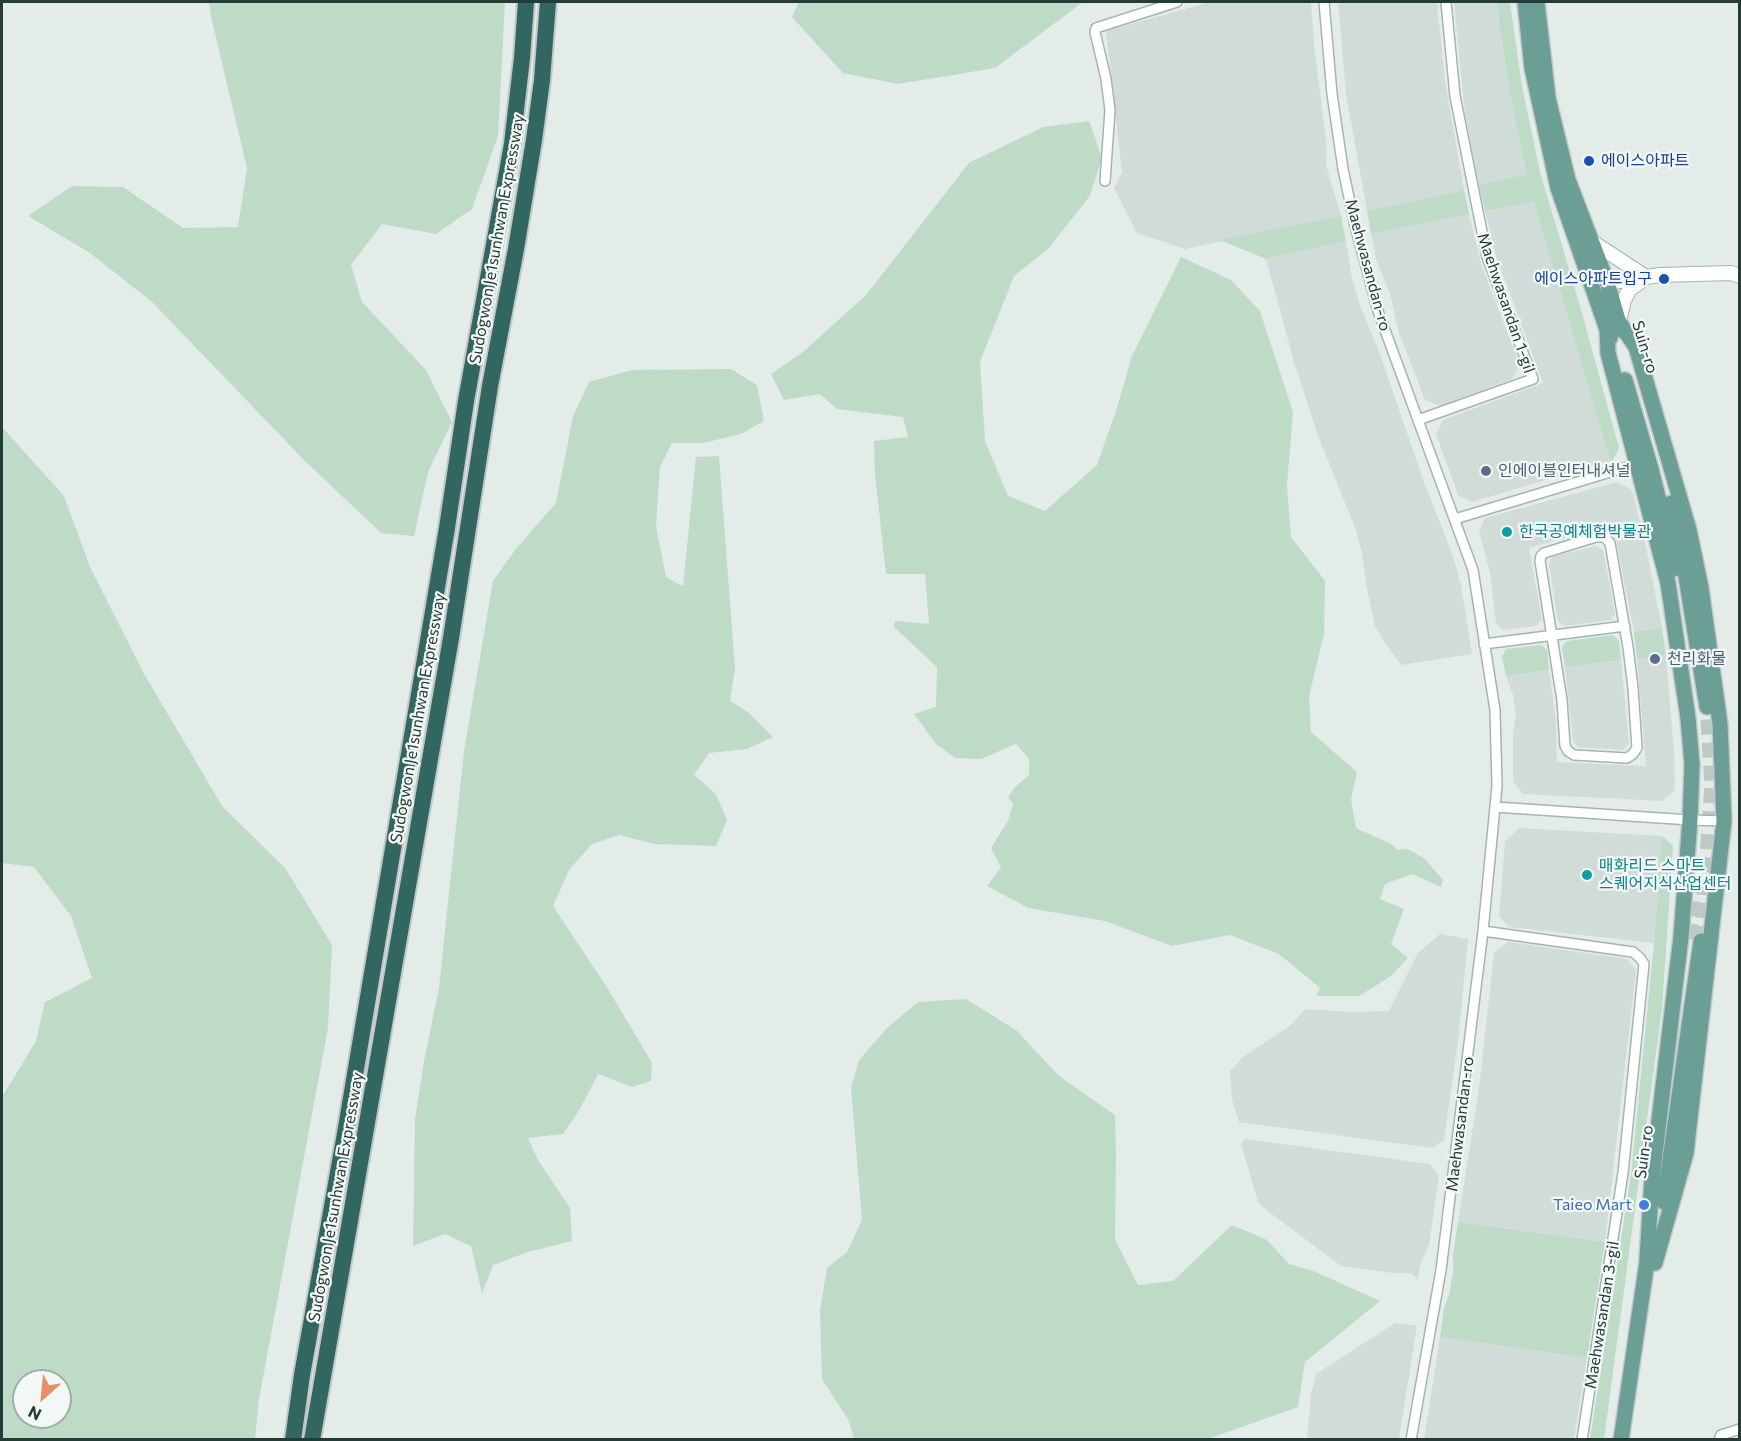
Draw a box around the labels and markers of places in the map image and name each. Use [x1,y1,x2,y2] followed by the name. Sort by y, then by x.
[1601,151,1689,171] place label: 에이스아파트
[1582,154,1596,168] marker: 에이스아파트
[1534,269,1652,289] place label: 에이스아파트입구
[1657,272,1671,286] marker: 에이스아파트입구
[1498,461,1630,481] place label: 인에이블인터내셔널
[1479,464,1493,478] marker: 인에이블인터내셔널
[1519,522,1651,542] place label: 한국공예체험박물관
[1500,525,1514,539] marker: 한국공예체험박물관
[1667,649,1726,669] place label: 천리화물
[1648,652,1662,666] marker: 천리화물
[1599,856,1731,894] place label: 매화리드 스마트 스퀘어지식산업센터
[1580,868,1594,882] marker: 매화리드 스마트 스퀘어지식산업센터
[1553,1195,1632,1215] place label: Taieo Mart
[1637,1198,1651,1212] marker: Taieo Mart

